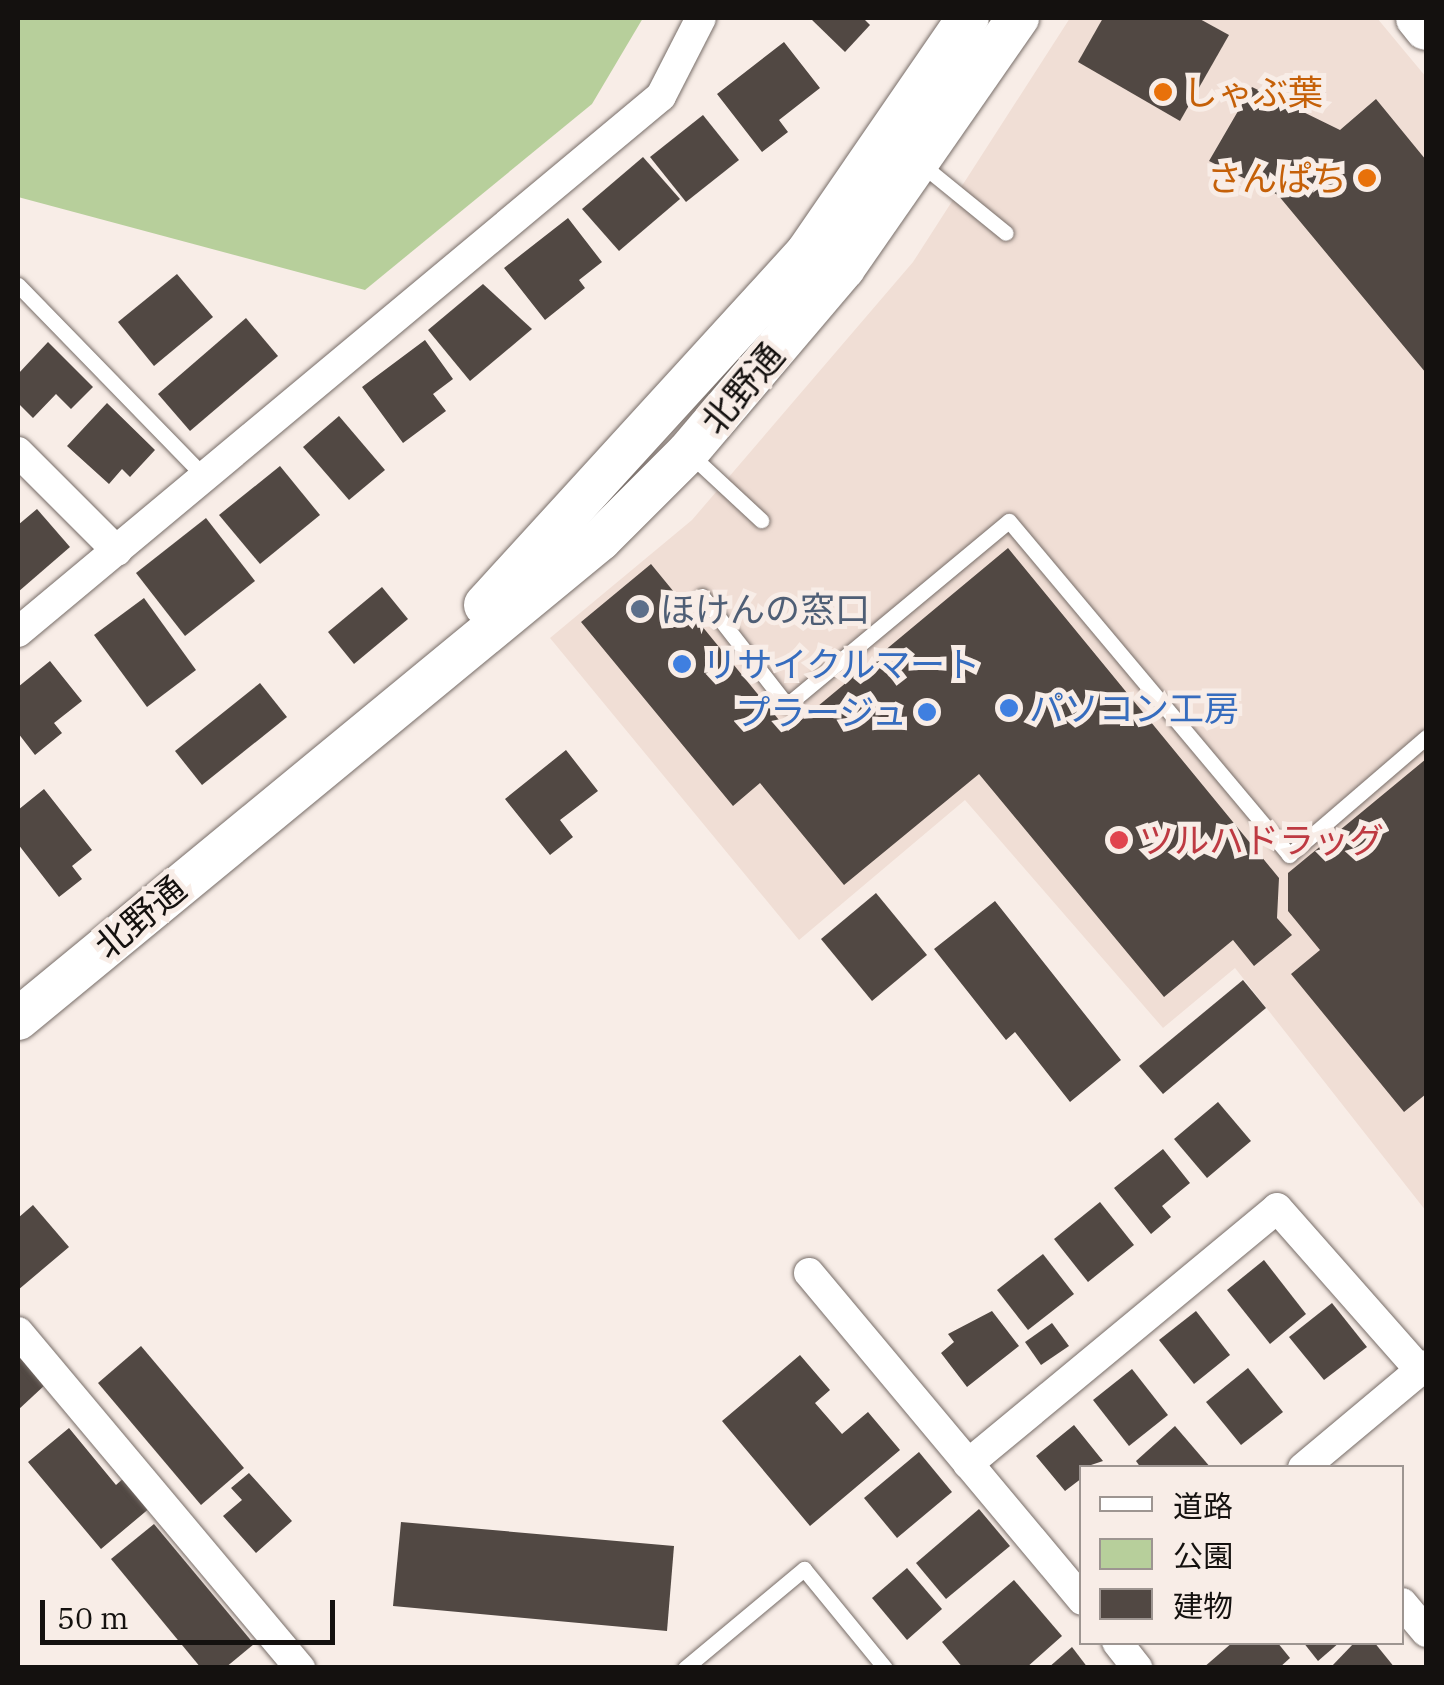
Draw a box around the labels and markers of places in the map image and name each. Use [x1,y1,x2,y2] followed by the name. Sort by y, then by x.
[1183,71,1323,113] place label: しゃぶ葉
[1152,81,1174,103] marker: しゃぶ葉
[1207,157,1347,199] place label: さんぱち
[1356,167,1378,189] marker: さんぱち
[660,588,870,630] place label: ほけんの窓口
[629,598,651,620] marker: ほけんの窓口
[702,643,982,685] place label: リサイクルマート
[671,653,693,675] marker: リサイクルマート
[1029,687,1239,729] place label: パソコン工房
[732,691,907,733] place label: プラージュ
[998,697,1020,719] marker: パソコン工房
[916,701,938,723] marker: プラージュ
[1139,819,1384,861] place label: ツルハドラッグ
[1108,829,1130,851] marker: ツルハドラッグ

